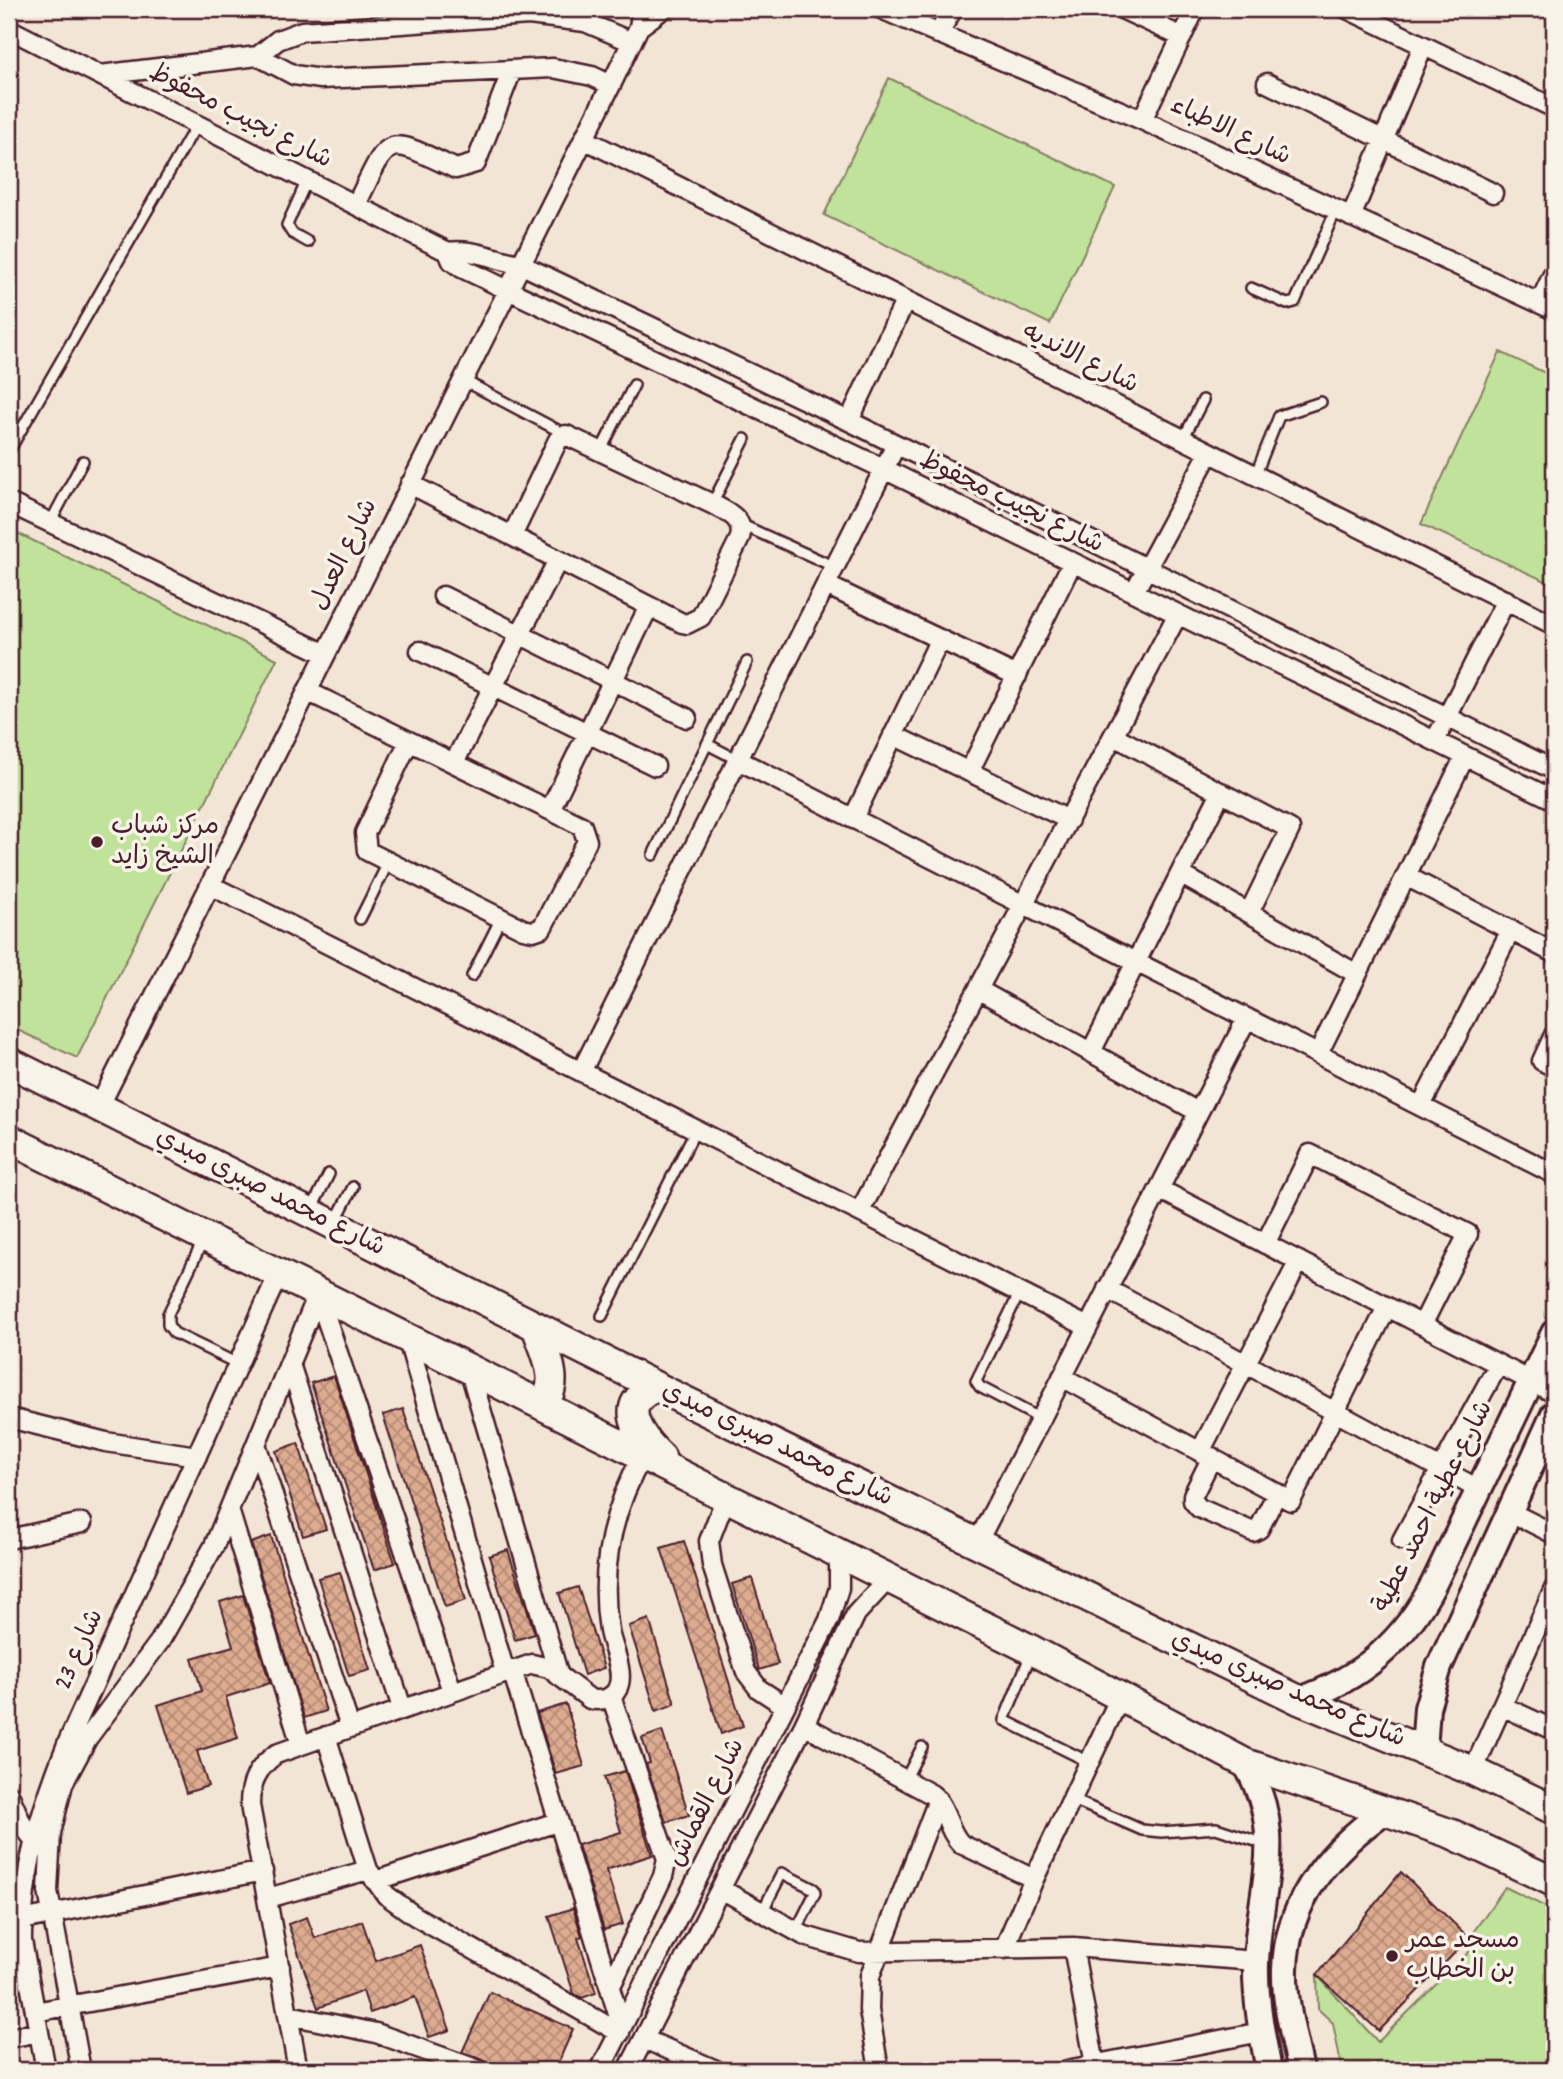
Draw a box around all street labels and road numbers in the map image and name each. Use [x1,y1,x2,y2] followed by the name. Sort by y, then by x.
[142,55,338,179] street label: شارع نجيب محفوظ
[1163,88,1297,176] street label: شارع الاطباء
[1015,314,1145,404] street label: شارع الانديه
[912,442,1110,564] street label: شارع نجيب محفوظ
[302,493,388,617] street label: شارع العدل
[149,1119,391,1267] street label: شارع محمد صبرى مبدي
[655,1373,899,1517] street label: شارع محمد صبرى مبدي
[1364,1394,1504,1620] street label: شارع عطية احمد عطية
[46,1604,114,1696] street label: شارع 23
[1165,1622,1411,1758] street label: شارع محمد صبرى مبدي
[659,1732,755,1874] street label: شارع القماش

